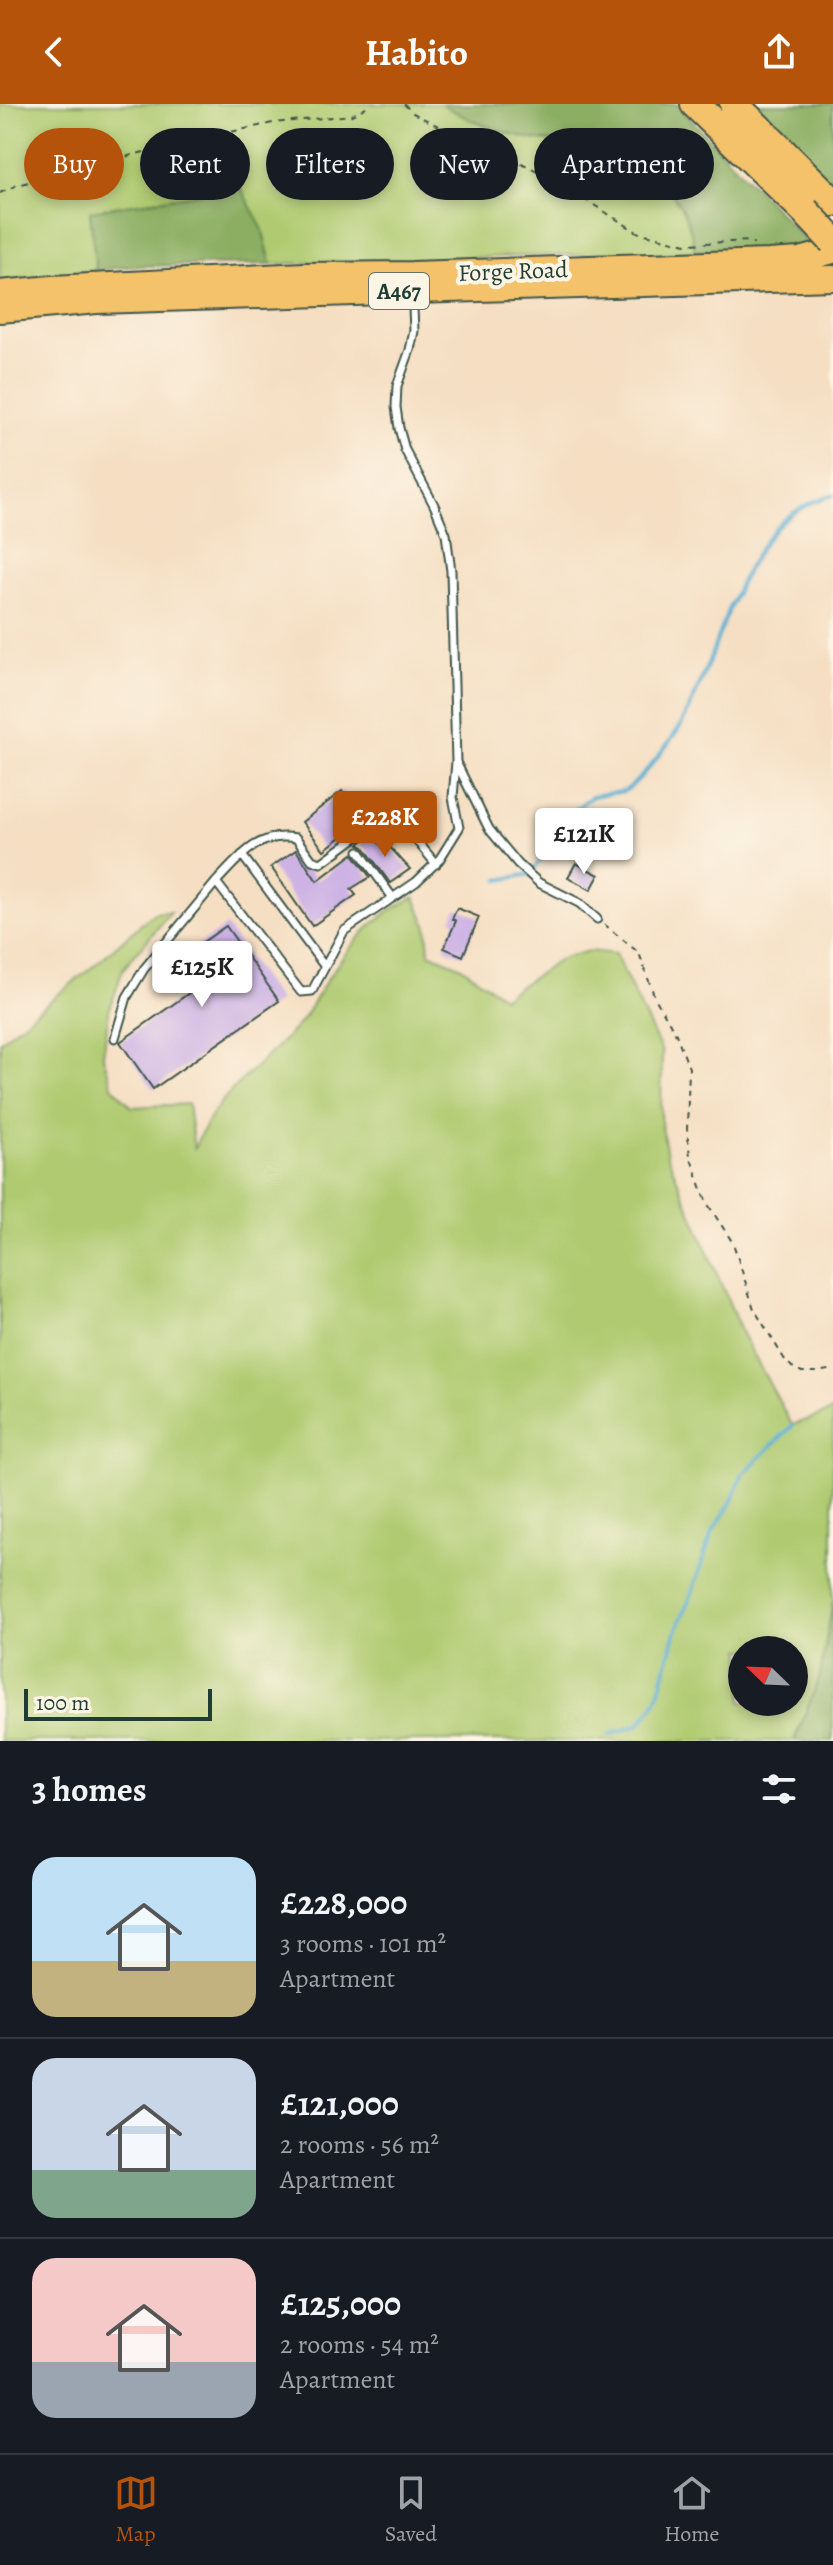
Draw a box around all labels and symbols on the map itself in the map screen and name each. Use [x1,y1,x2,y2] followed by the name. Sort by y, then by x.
[458,253,569,289] street label: Forge Road
[369,273,429,309] road number: A467
[329,791,441,859] pin: £228K
[528,808,640,876] pin: £121K
[146,941,258,1009] pin: £125K
[728,1636,808,1716] north arrow
[24,1685,212,1721] scale bar

